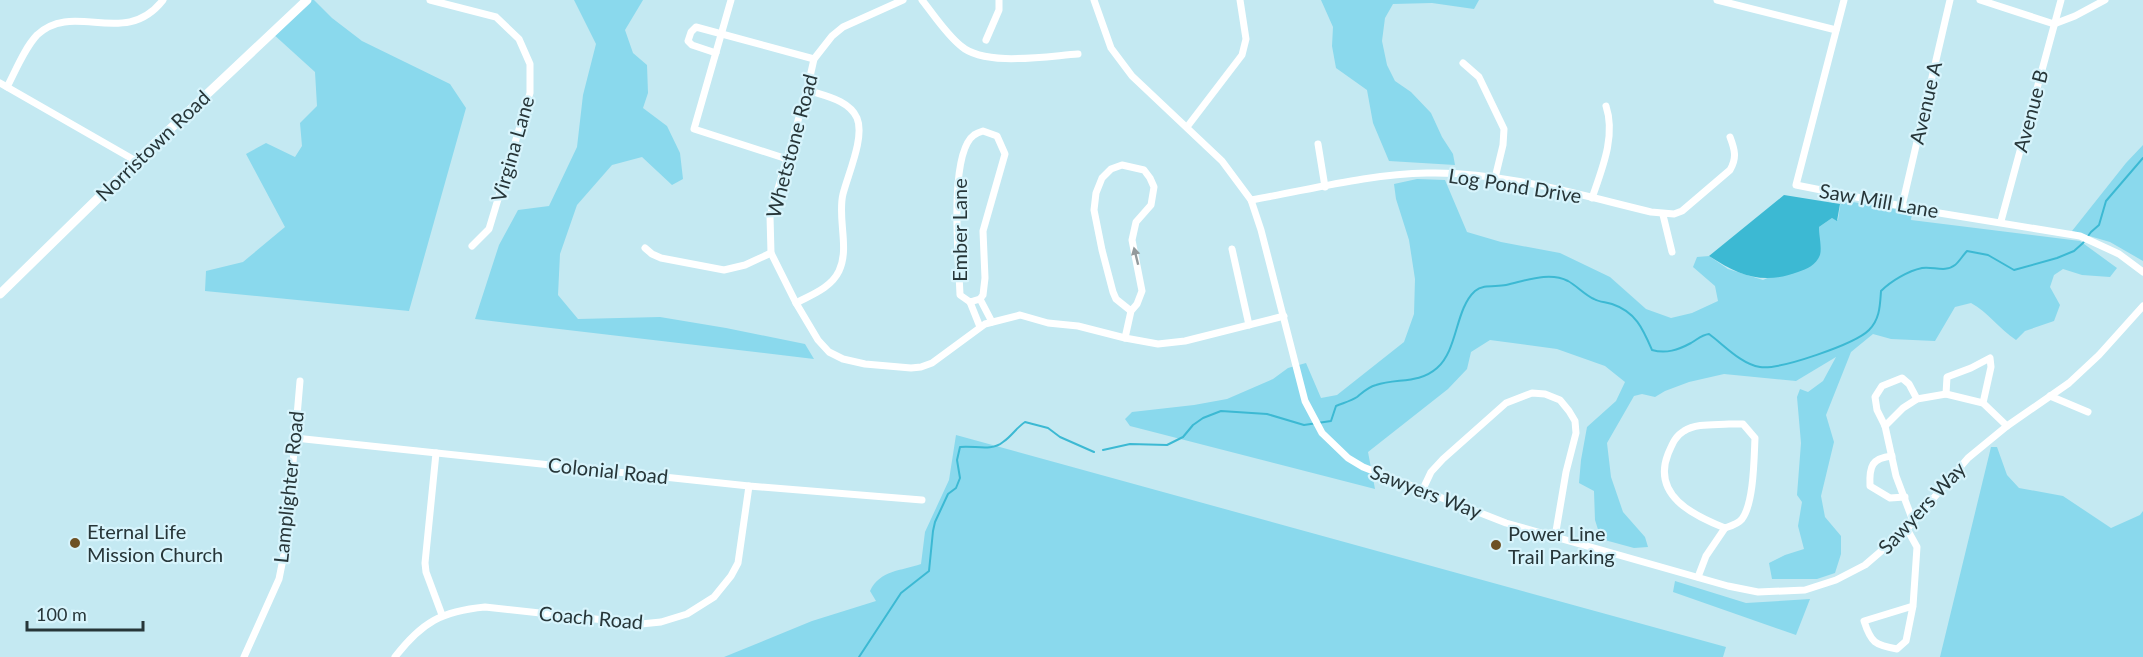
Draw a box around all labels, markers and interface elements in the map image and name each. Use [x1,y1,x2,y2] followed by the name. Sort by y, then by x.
[1904,59,1946,146] street label: Avenue A
[2008,67,2053,155] street label: Avenue B
[760,71,822,220] street label: Whetstone Road
[90,85,214,206] street label: Norristown Road
[486,93,539,204] street label: Virgina Lane
[1447,163,1583,207] street label: Log Pond Drive
[947,178,971,282] street label: Ember Lane
[1818,178,1941,222] street label: Saw Mill Lane
[1130,247,1140,266] one-way arrow
[268,410,308,564] street label: Lamplighter Road
[547,452,669,488] street label: Colonial Road
[1873,456,1970,558] street label: Sawyers Way
[1367,459,1486,524] street label: Sawyers Way
[87,519,223,566] place label: Eternal Life Mission Church
[1508,521,1615,568] place label: Power Line Trail Parking
[68,536,82,550] marker: Eternal Life Mission Church
[1489,538,1503,552] marker: Power Line Trail Parking
[27,594,142,632] scale bar
[538,600,644,634] street label: Coach Road
[36,603,87,625] text: 100 m

